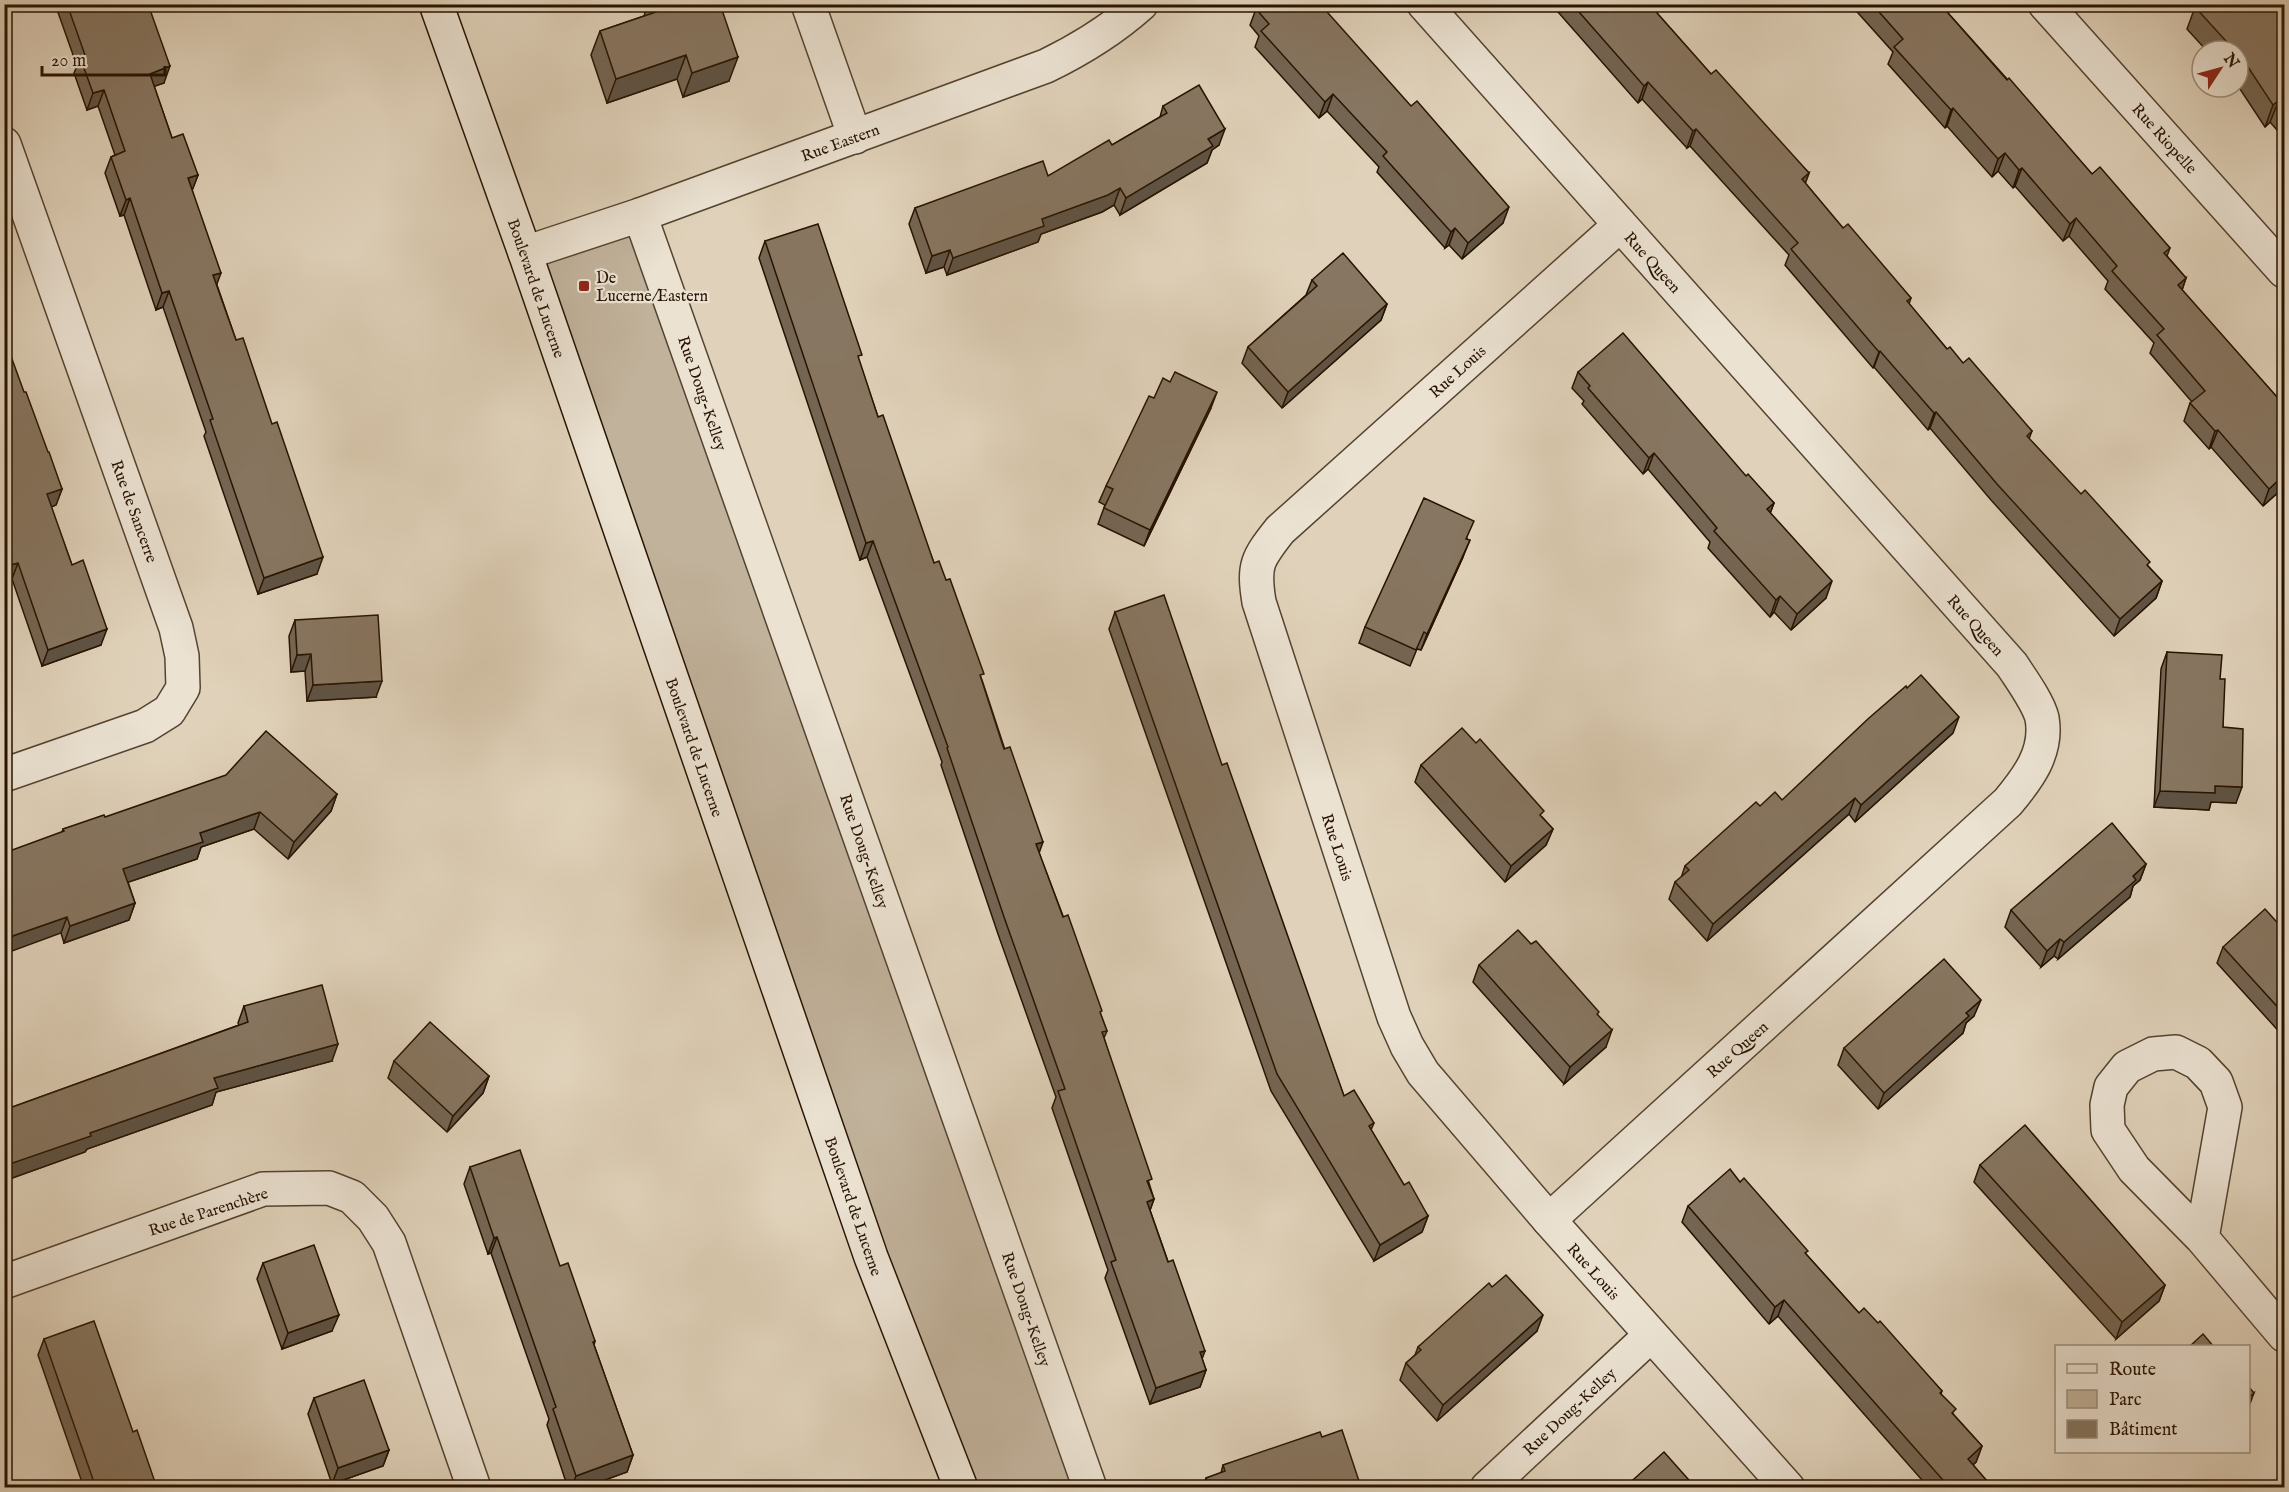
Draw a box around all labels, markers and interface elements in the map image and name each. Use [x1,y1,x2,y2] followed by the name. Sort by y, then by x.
[42,39,165,77] scale bar
[2190,39,2250,99] north arrow
[2218,49,2243,73] text: N
[51,50,86,73] text: 20 m
[2127,100,2200,179] street label: Rue Riopelle
[799,120,883,167] street label: Rue Eastern
[502,216,568,361] street label: Boulevard de Lucerne
[1619,228,1685,299] street label: Rue Queen
[596,269,708,307] place label: De Lucerne/Eastern
[577,279,591,293] marker: De Lucerne/Eastern
[672,334,730,454] street label: Rue Doug-Kelley
[1426,342,1491,403] street label: Rue Louis
[105,458,161,566] street label: Rue de Sancerre
[1942,591,2008,662] street label: Rue Queen
[660,675,726,820] street label: Boulevard de Lucerne
[834,792,892,912] street label: Rue Doug-Kelley
[1316,811,1356,884] street label: Rue Louis
[1703,1017,1774,1083] street label: Rue Queen
[819,1134,885,1279] street label: Boulevard de Lucerne
[146,1184,271,1242] street label: Rue de Parenchère
[1562,1240,1623,1305] street label: Rue Louis
[996,1250,1054,1370] street label: Rue Doug-Kelley
[2055,1345,2250,1453] legend
[2109,1359,2156,1382] text: Route
[1520,1364,1621,1461] street label: Rue Doug-Kelley
[2109,1389,2142,1412] text: Parc
[2109,1419,2178,1442] text: Bâtiment

